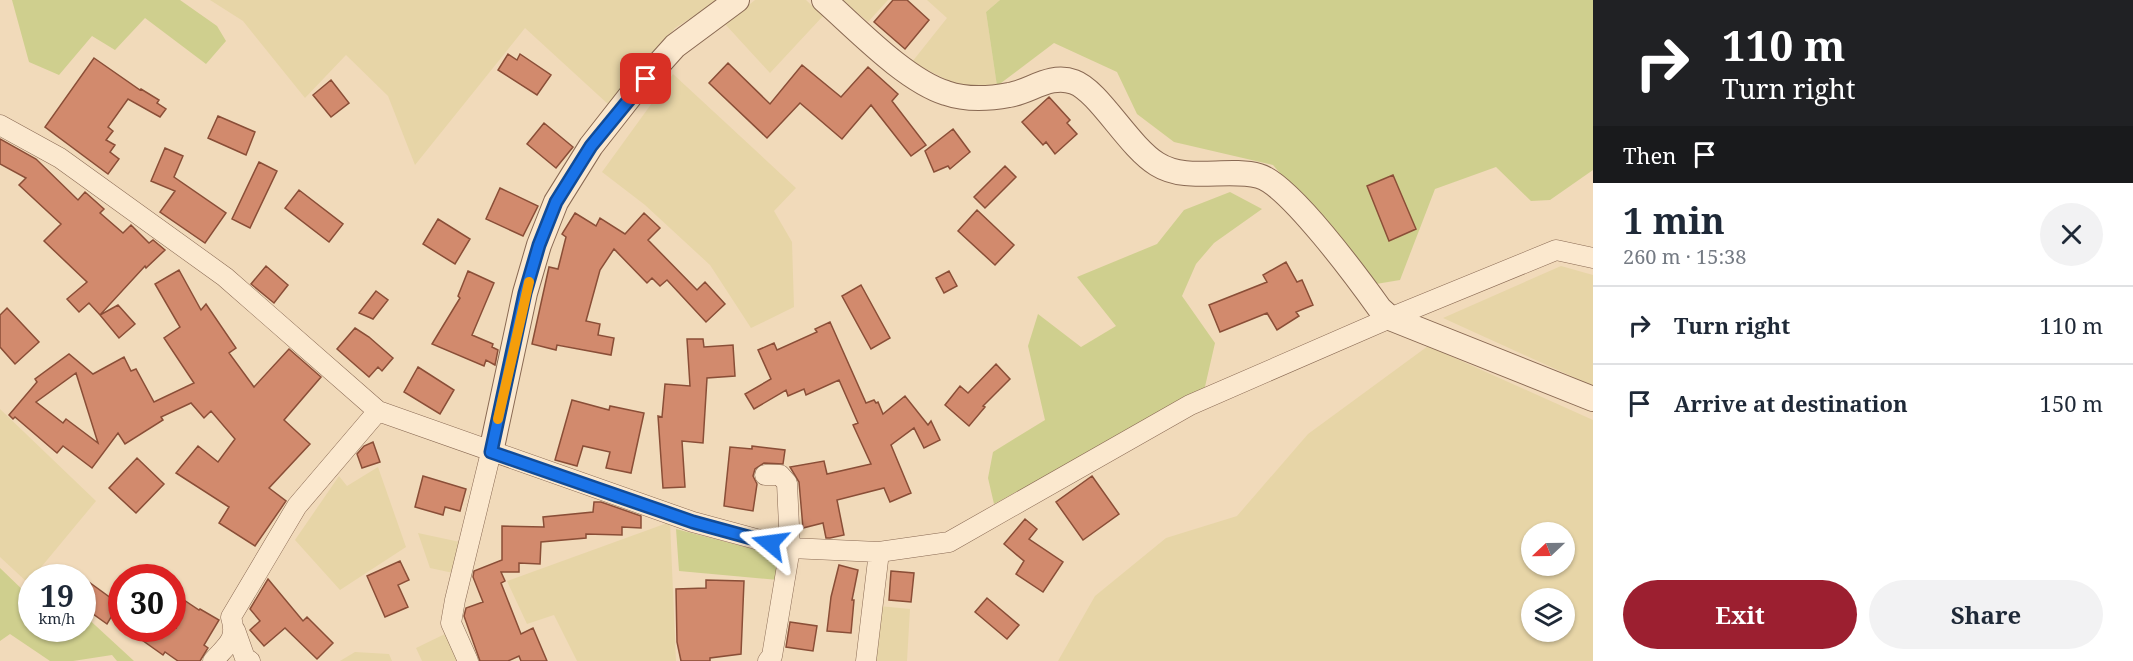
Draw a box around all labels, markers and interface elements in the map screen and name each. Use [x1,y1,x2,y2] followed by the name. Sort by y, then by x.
[1722,16,1846,73] text: 110 m
[1623,24,1701,102] icon: right
[620,53,671,104] pin
[629,62,662,95] icon: arrive
[1722,70,1855,107] text: Turn right
[1688,138,1721,171] icon: arrive
[1623,140,1676,170] text: Then
[1623,196,1725,245] text: 1 min
[2040,203,2103,266] button: close
[1623,243,1746,270] text: 260 m · 15:38
[1623,309,1656,342] icon: right
[1674,310,1790,340] text: Turn right
[2040,310,2103,340] text: 110 m
[1623,387,1656,420] icon: arrive
[1674,388,1908,418] text: Arrive at destination
[2040,388,2103,418] text: 150 m
[738,511,802,575] position arrow
[1521,522,1575,576] north arrow
[1521,522,1575,642] map controls
[108,564,186,642] speed limit sign: 30
[40,575,74,616] text: 19
[1623,580,1857,649] button: Exit
[1869,580,2103,649] button: Share
[1521,588,1575,642] button: layers
[39,608,75,628] text: km/h

